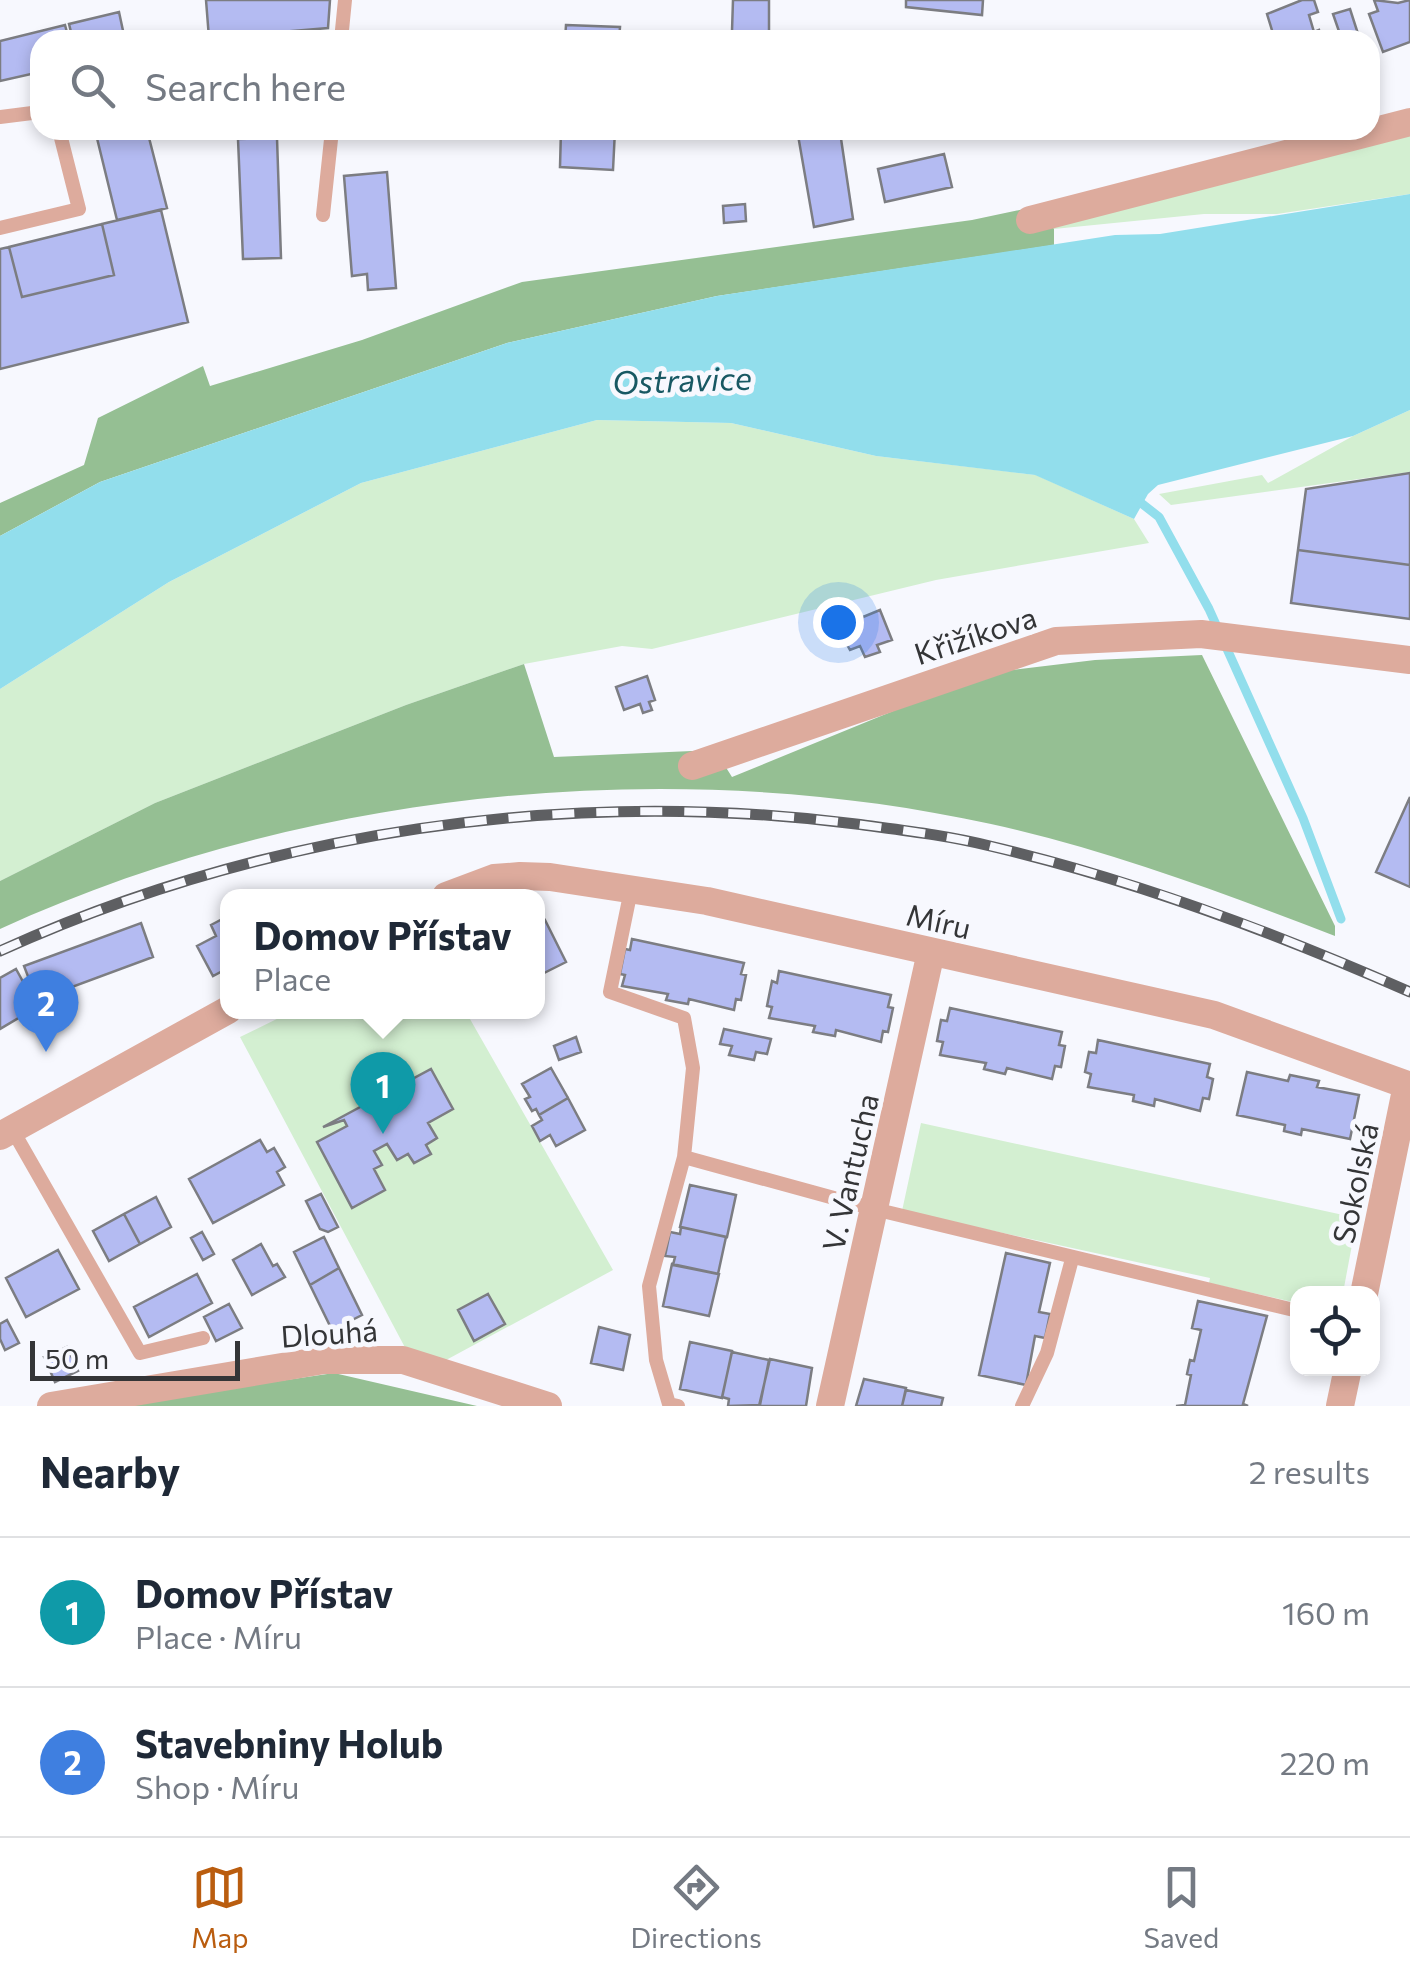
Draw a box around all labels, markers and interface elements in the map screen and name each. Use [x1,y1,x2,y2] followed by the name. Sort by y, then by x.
[30,30,1380,140] search box
[65,58,120,113] icon: search
[145,62,346,109] text: Search here
[612,357,753,401] water label: Ostravice
[813,597,864,648] your location
[909,597,1041,671] street label: Křižíkova
[220,889,545,1019] popup
[903,895,975,945] street label: Míru
[253,911,512,958] text: Domov Přístav
[253,958,331,998] text: Place
[13,970,78,1052] pin: 2
[350,1052,416,1134] pin: 1
[813,1090,885,1254] street label: V. Vantucha
[1323,1119,1385,1247] street label: Sokolská
[1290,1286,1380,1376] map controls
[1290,1286,1380,1376] button: locate
[279,1310,379,1354] street label: Dlouhá
[30,1336,240,1380] scale bar
[45,1341,109,1375] text: 50 m
[40,1445,180,1497] text: Nearby
[1249,1451,1370,1491] text: 2 results
[135,1569,393,1616] text: Domov Přístav
[65,1592,80,1632] text: 1
[1282,1592,1370,1632] text: 160 m
[135,1616,302,1656] text: Place · Míru
[135,1719,443,1766] text: Stavebniny Holub
[63,1742,82,1782] text: 2
[1280,1742,1370,1782] text: 220 m
[135,1766,299,1806] text: Shop · Míru
[191,1860,249,1954] tab: Map
[630,1860,762,1954] tab: Directions
[1144,1860,1219,1954] tab: Saved

